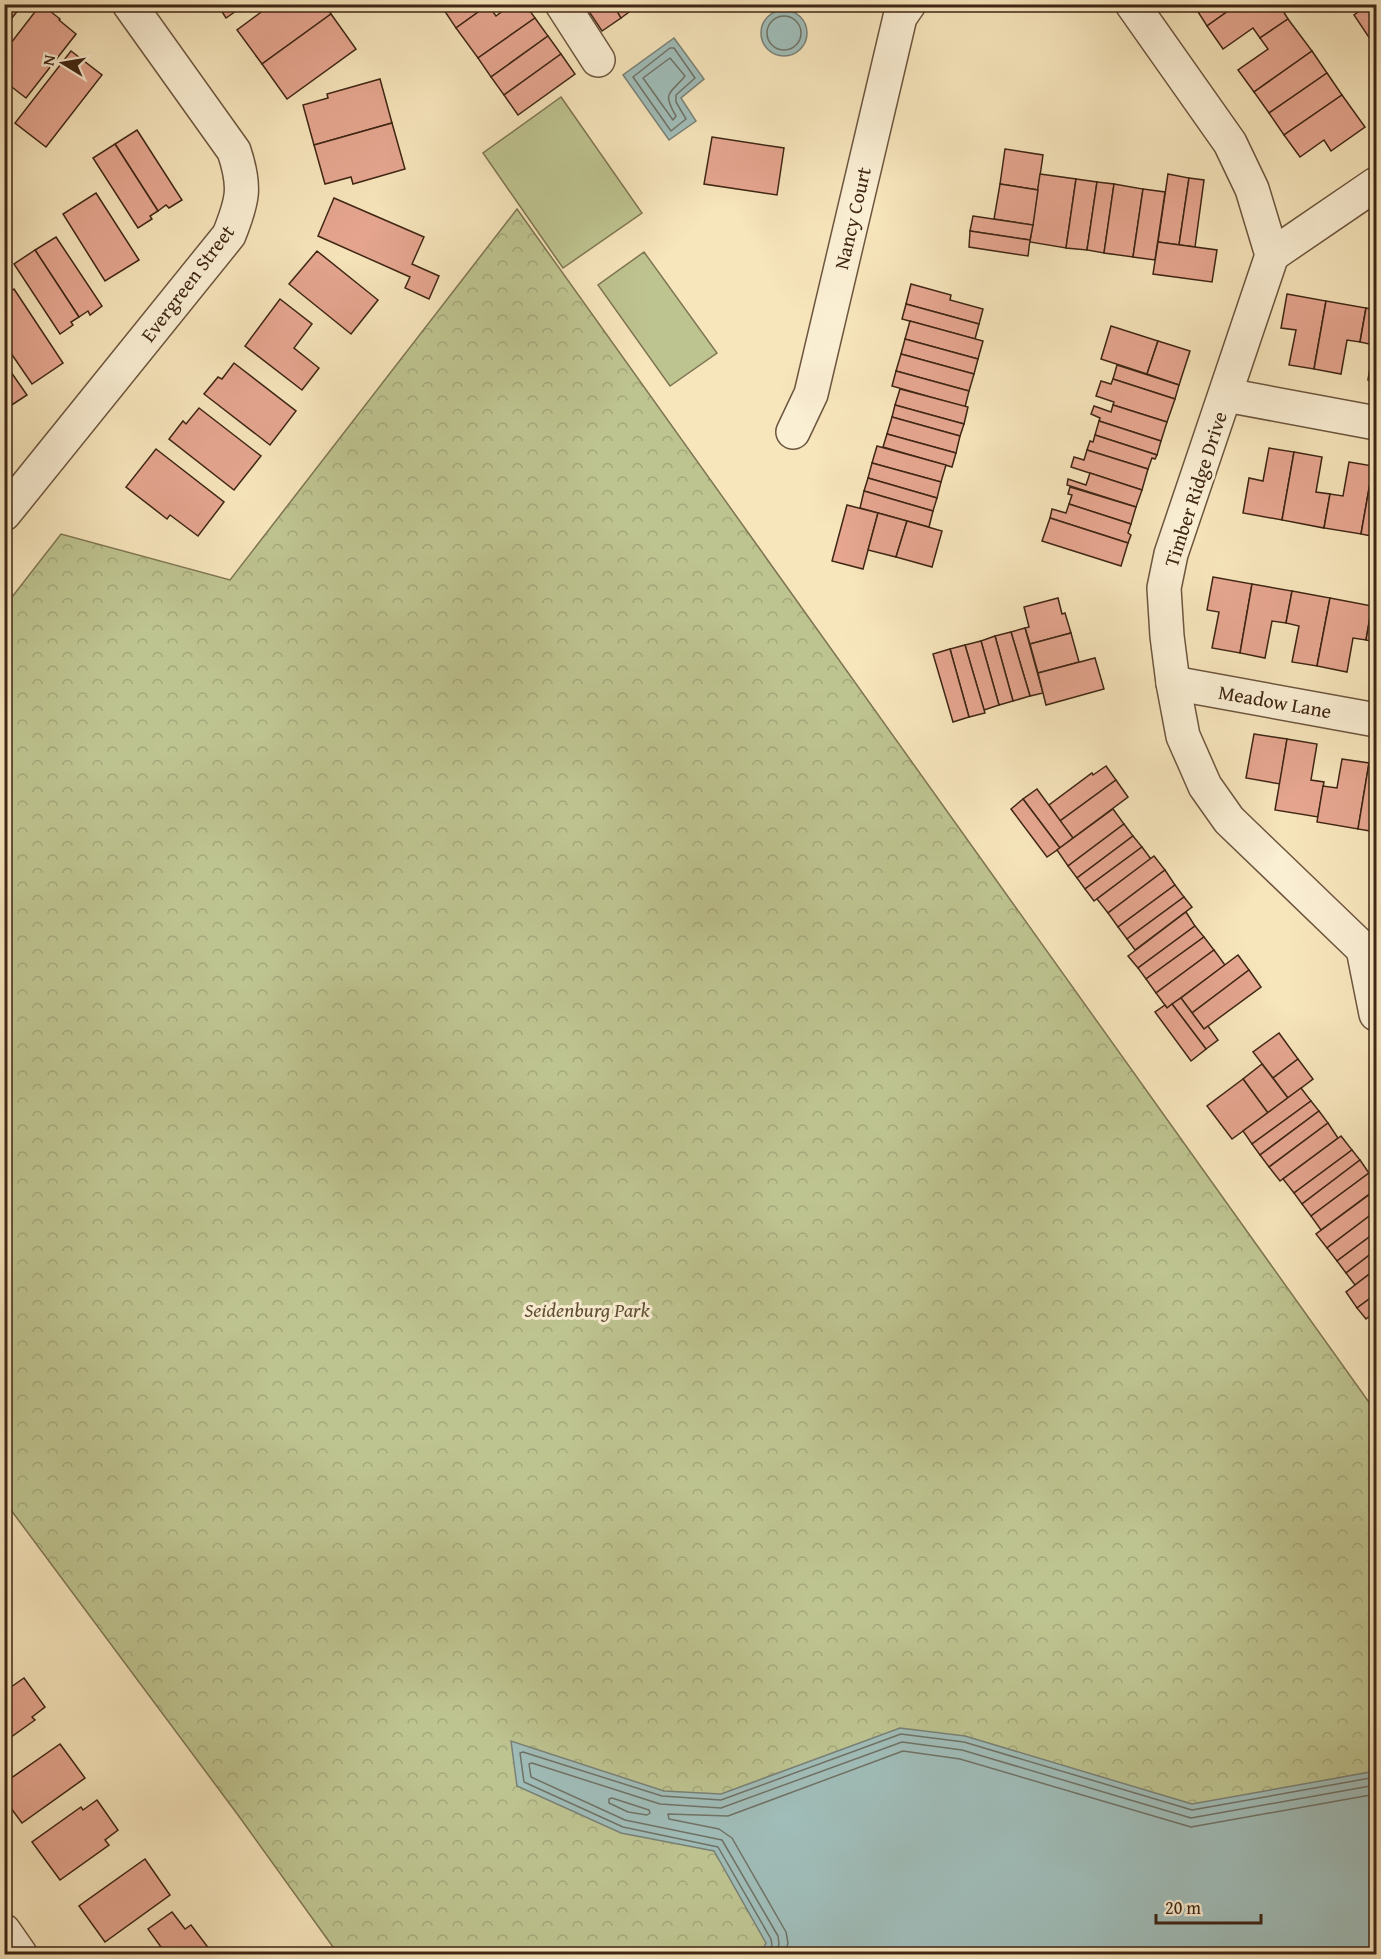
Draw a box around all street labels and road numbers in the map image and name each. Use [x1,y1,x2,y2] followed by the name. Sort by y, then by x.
[826,164,878,272] street label: Nancy Court
[133,218,241,348] street label: Evergreen Street
[1156,407,1234,571] street label: Timber Ridge Drive
[1216,677,1334,725] street label: Meadow Lane

